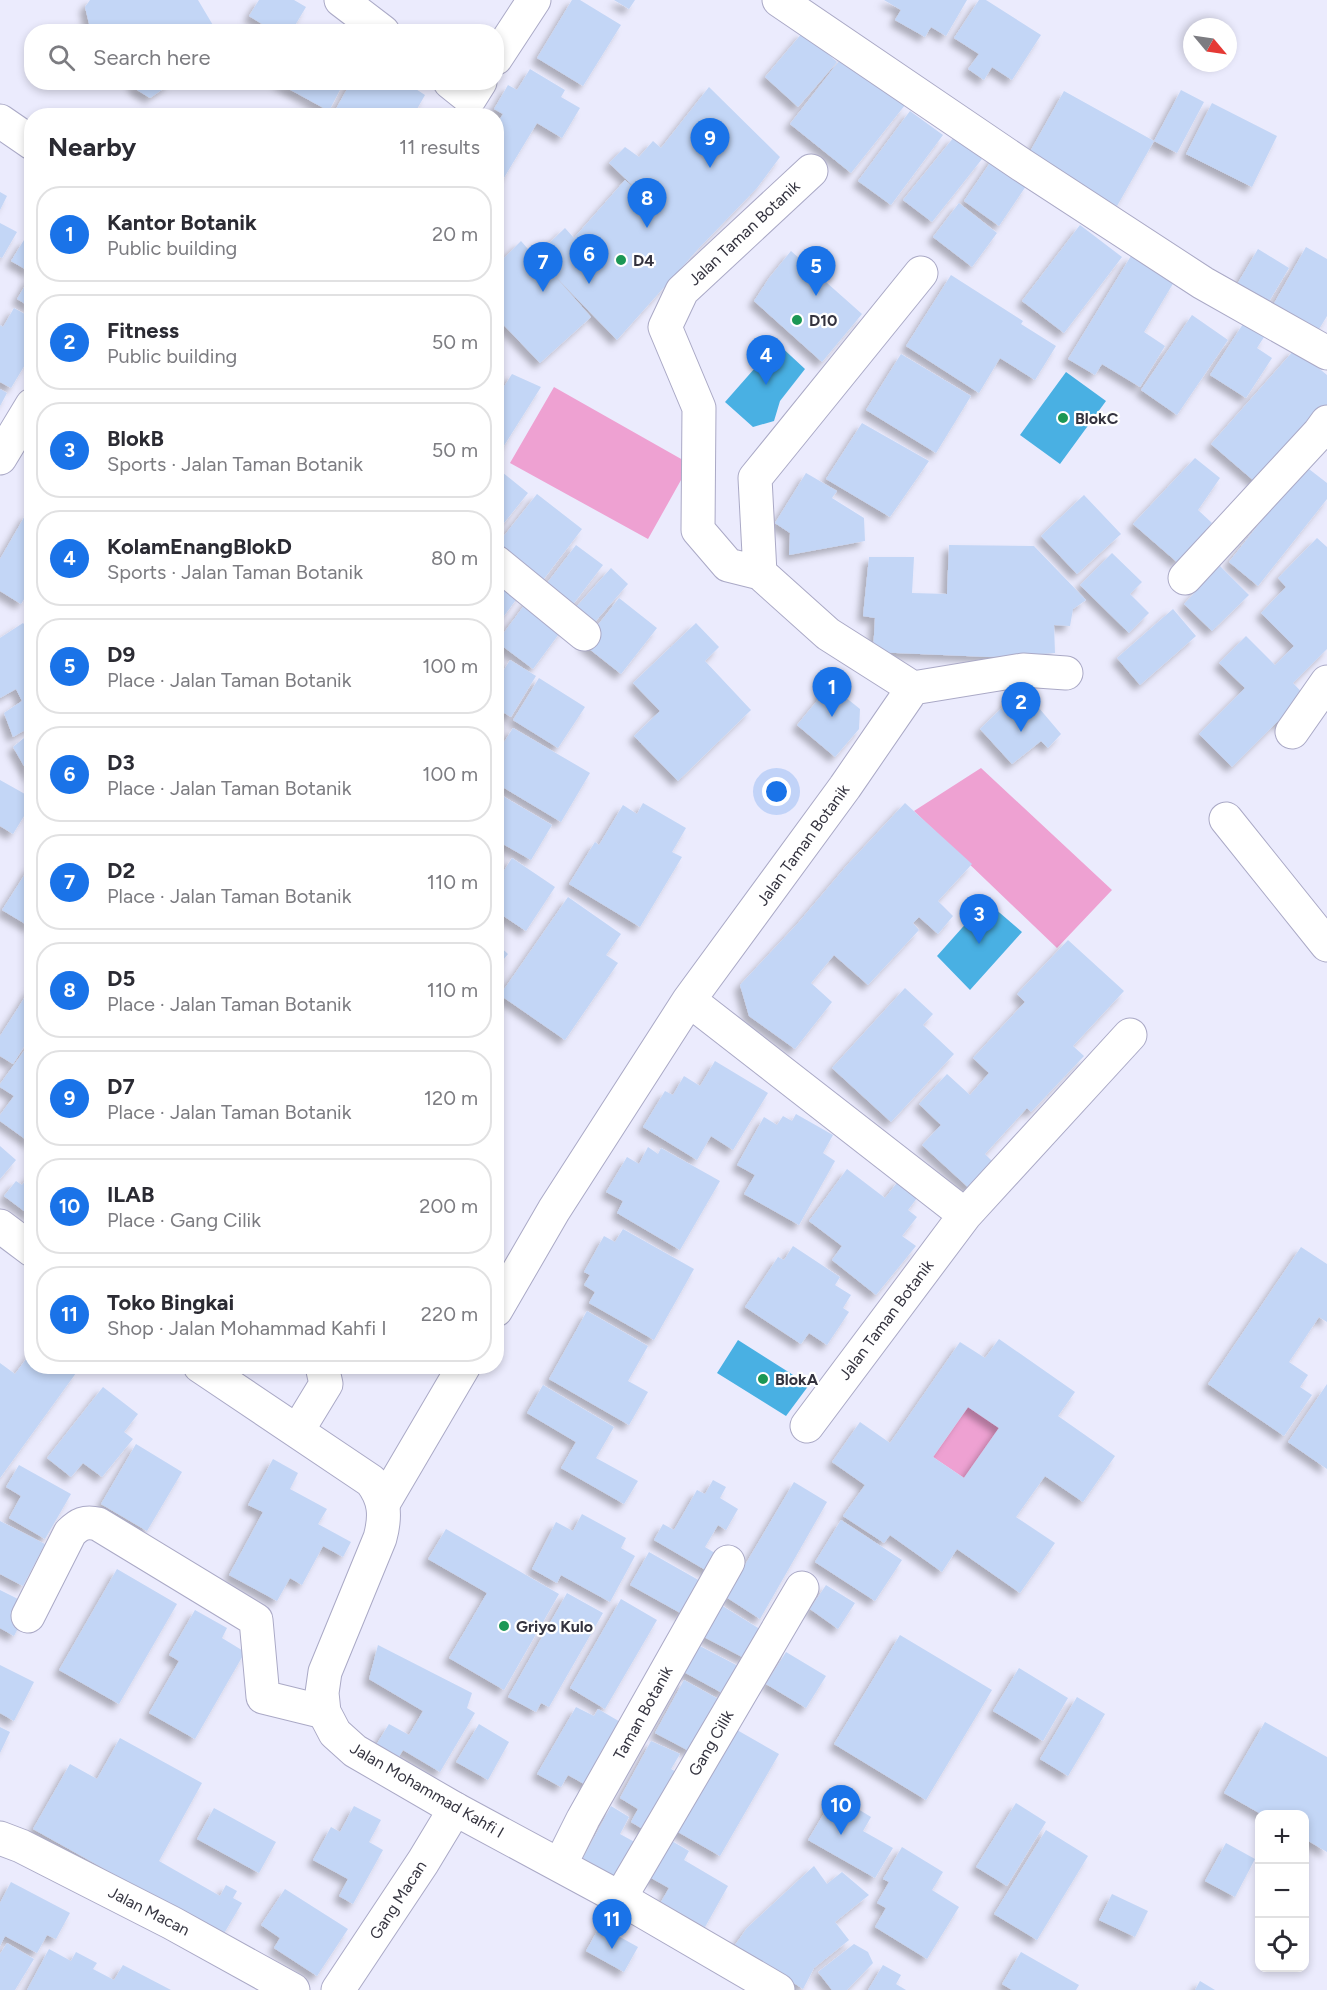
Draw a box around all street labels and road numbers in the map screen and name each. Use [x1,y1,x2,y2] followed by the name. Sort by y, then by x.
[684,176,804,289] street label: Jalan Taman Botanik
[753,780,854,909] street label: Jalan Taman Botanik
[835,1256,937,1384] street label: Jalan Taman Botanik
[609,1663,677,1763] street label: Taman Botanik
[685,1707,738,1779] street label: Gang Cilik
[347,1738,507,1842] street label: Jalan Mohammad Kahfi I
[366,1857,431,1943] street label: Gang Macan
[105,1882,193,1940] street label: Jalan Macan

